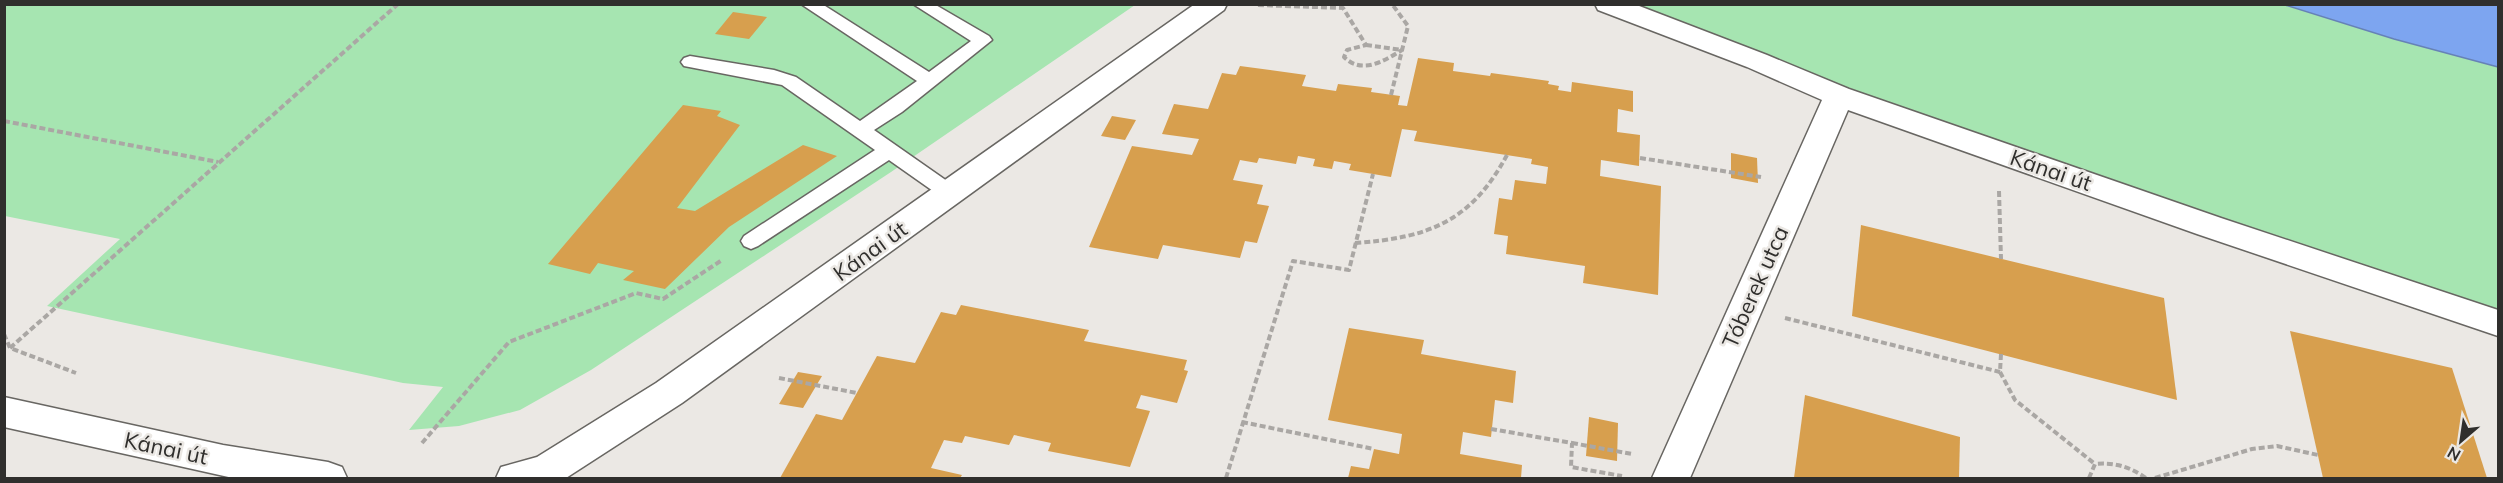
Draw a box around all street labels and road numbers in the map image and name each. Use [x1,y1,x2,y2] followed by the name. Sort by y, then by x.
[2006,143,2096,197] street label: Kánai út
[828,215,913,287] street label: Kánai út
[1716,222,1794,352] street label: Tóberek utca
[122,426,211,471] street label: Kánai út

